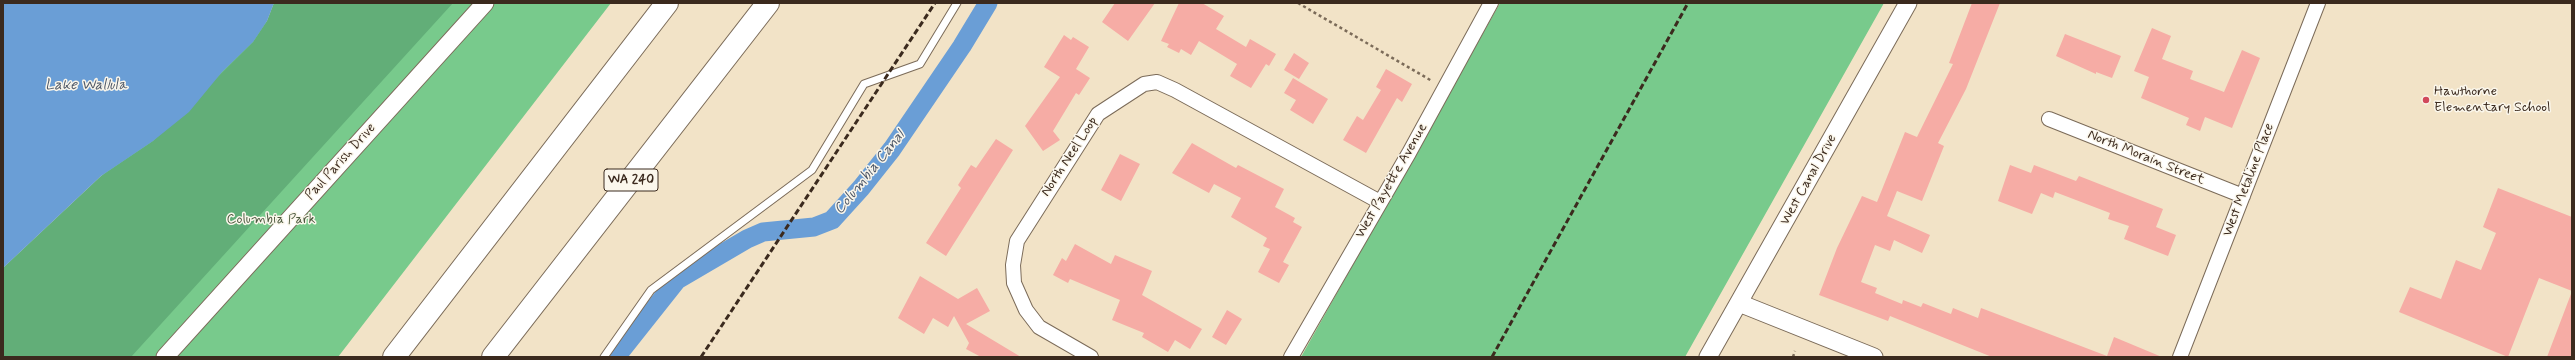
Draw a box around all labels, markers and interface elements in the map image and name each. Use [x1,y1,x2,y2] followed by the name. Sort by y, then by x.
[45,77,127,95] water label: Lake Wallula
[2434,84,2550,116] place label: Hawthorne Elementary School
[2421,95,2431,105] marker: Hawthorne Elementary School
[1038,114,1102,200] street label: North Neel Loop
[302,120,380,204] street label: Paul Parish Drive
[1352,121,1432,241] street label: West Payette Avenue
[2220,121,2278,239] street label: West Metaline Place
[2085,127,2207,189] street label: North Morain Street
[831,128,909,218] water label: Columbia Canal
[1777,132,1841,228] street label: West Canal Drive
[604,169,658,191] road number: WA 240
[226,212,316,228] park label: Columbia Park

